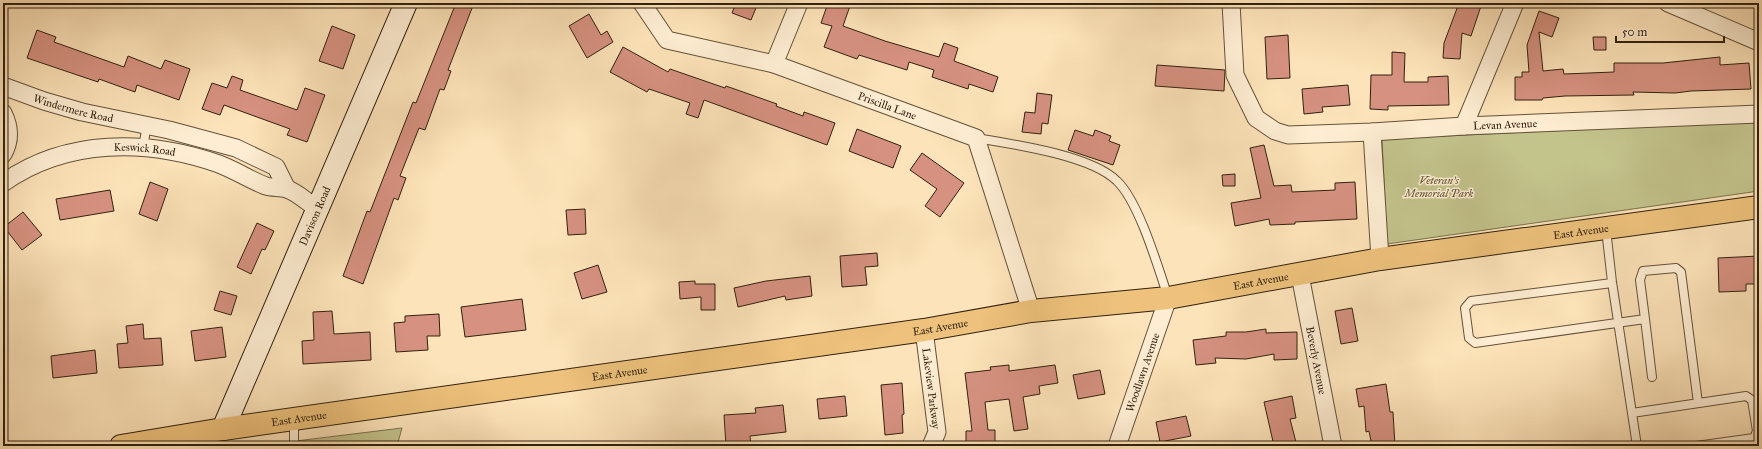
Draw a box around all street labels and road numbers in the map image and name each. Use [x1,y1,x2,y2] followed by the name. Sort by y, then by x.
[856,89,919,123] street label: Priscilla Lane
[32,92,115,125] street label: Windermere Road
[1473,117,1538,133] street label: Levan Avenue
[113,141,177,159] street label: Keswick Road
[297,184,334,248] street label: Davison Road
[1552,222,1610,242] street label: East Avenue
[1232,270,1290,293] street label: East Avenue
[912,316,970,339] street label: East Avenue
[1303,325,1329,396] street label: Beverly Avenue
[1123,331,1163,414] street label: Woodlawn Avenue
[919,347,943,431] street label: Lakeview Parkway
[591,363,649,384] street label: East Avenue
[270,408,328,429] street label: East Avenue

